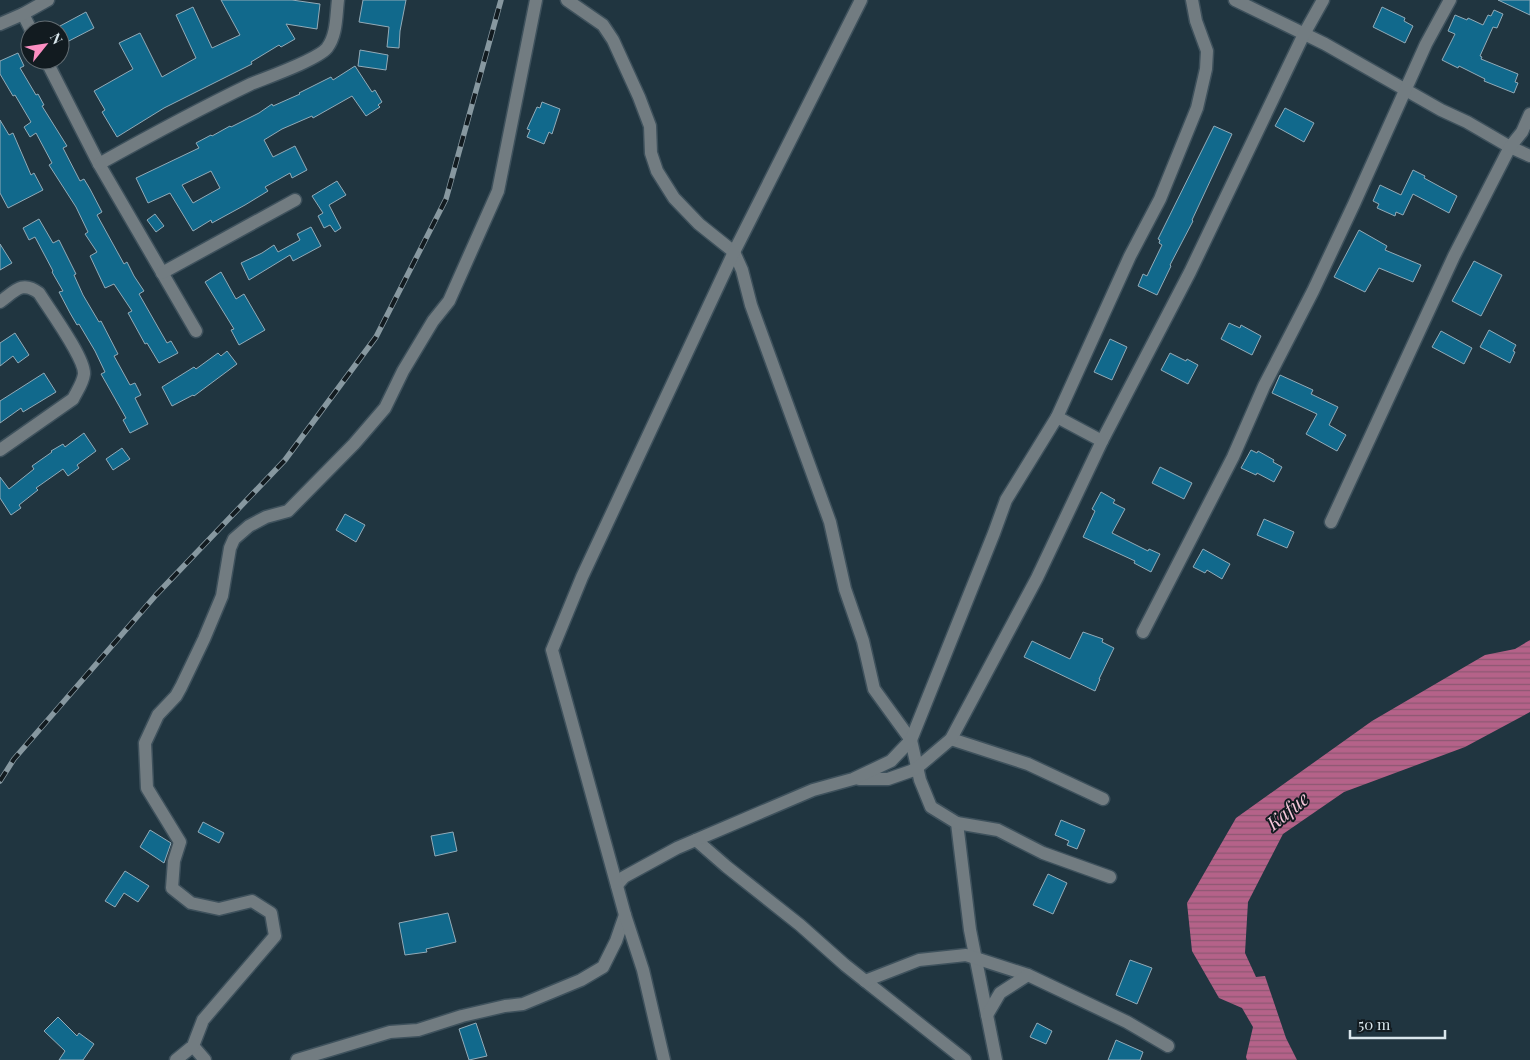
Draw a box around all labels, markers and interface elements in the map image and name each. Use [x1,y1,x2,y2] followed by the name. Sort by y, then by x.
[20,20,70,70] north arrow
[46,29,67,47] text: N
[1260,785,1314,836] water label: Kafue
[1350,1008,1445,1040] scale bar
[1358,1014,1391,1034] text: 50 m

